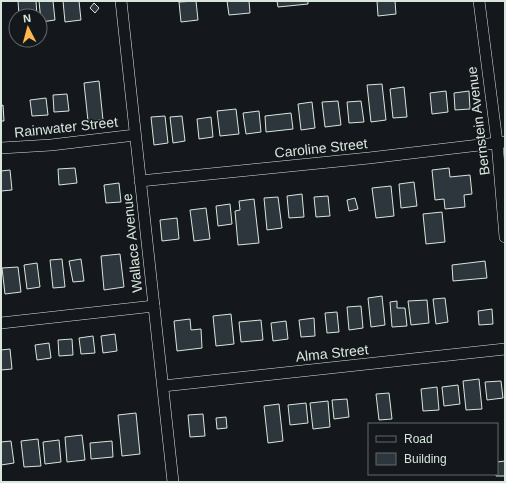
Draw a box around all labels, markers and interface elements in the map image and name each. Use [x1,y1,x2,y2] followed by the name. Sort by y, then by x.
[8,8,48,48] north arrow
[22,12,32,24] text: N
[463,65,493,176] street label: Bernstein Avenue
[13,114,119,140] street label: Rainwater Street
[274,135,368,161] street label: Caroline Street
[119,192,145,293] street label: Wallace Avenue
[295,341,369,365] street label: Alma Street
[368,423,498,475] legend
[404,432,433,446] text: Road
[404,452,447,466] text: Building

